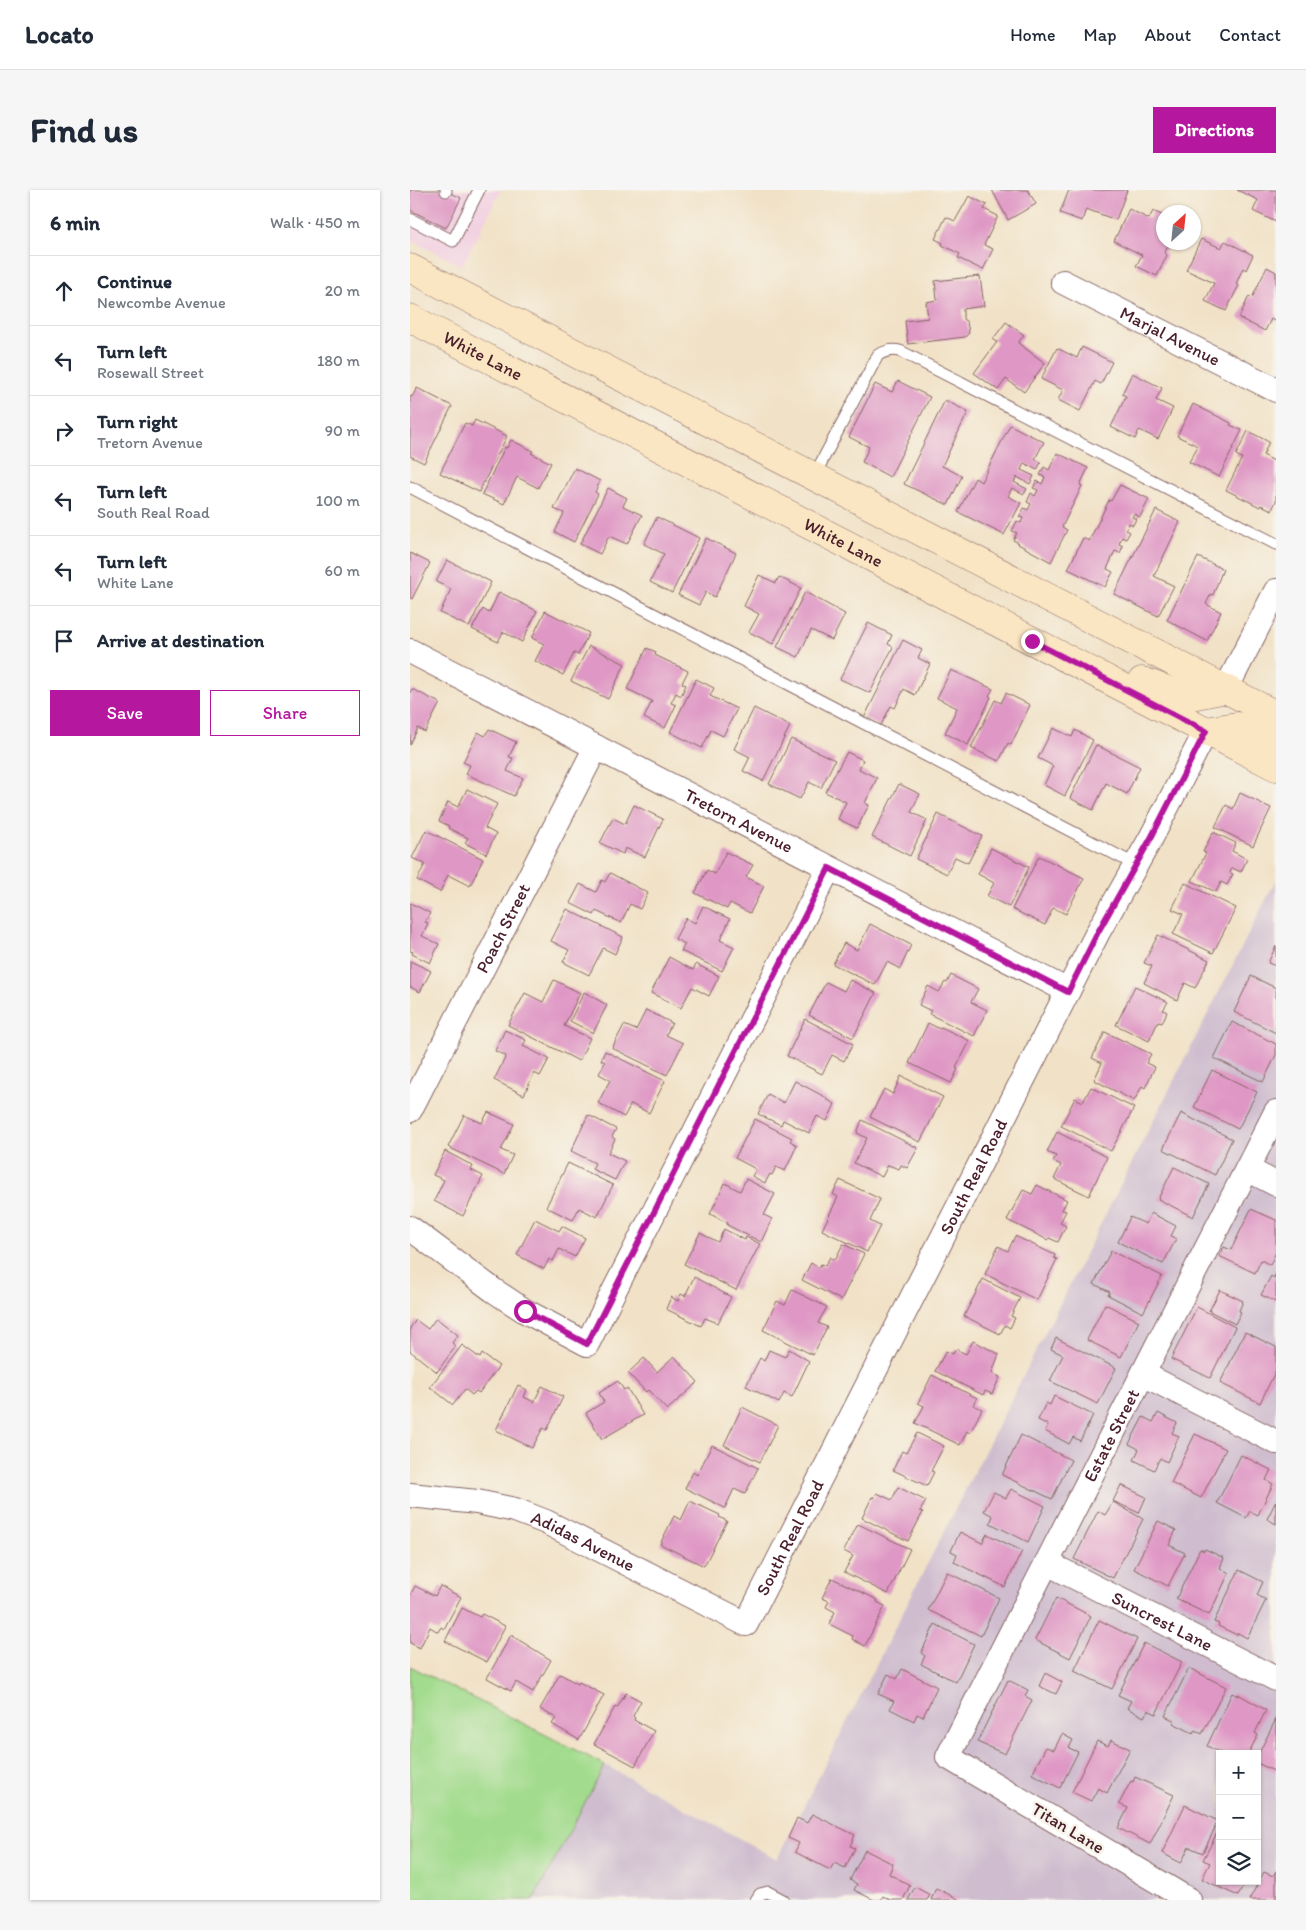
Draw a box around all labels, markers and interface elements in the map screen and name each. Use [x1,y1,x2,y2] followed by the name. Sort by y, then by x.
[25,20,94,49] text: Locato
[1010,24,1056,46] text: Home
[1084,24,1117,46] text: Map
[1145,24,1191,46] text: About
[1219,24,1281,46] text: Contact
[1153,107,1276,153] button: Directions
[30,109,138,151] text: Find us
[1156,205,1201,250] north arrow
[50,210,100,235] text: 6 min
[270,213,360,232] text: Walk · 450 m
[97,270,172,293] text: Continue
[50,277,78,305] icon: ahead
[325,281,360,300] text: 20 m
[97,293,226,312] text: Newcombe Avenue
[1116,302,1224,371] street label: Marjal Avenue
[439,326,526,385] street label: White Lane
[97,340,167,363] text: Turn left
[50,347,78,375] icon: left
[317,351,360,370] text: 180 m
[97,363,204,382] text: Rosewall Street
[97,410,178,433] text: Turn right
[50,417,78,445] icon: right
[325,421,360,440] text: 90 m
[97,433,203,452] text: Tretorn Avenue
[97,480,167,503] text: Turn left
[50,487,78,515] icon: left
[316,491,360,510] text: 100 m
[97,503,210,522] text: South Real Road
[800,513,887,572] street label: White Lane
[97,550,167,573] text: Turn left
[50,557,78,585] icon: left
[325,561,360,580] text: 60 m
[97,573,174,592] text: White Lane
[50,627,78,655] icon: arrive
[97,629,264,652] text: Arrive at destination
[1021,630,1044,653] route end
[50,690,200,736] button: Save
[210,690,360,736] button: Share
[681,784,797,858] street label: Tretorn Avenue
[471,880,535,977] street label: Poach Street
[935,1115,1012,1238] street label: South Real Road
[514,1300,537,1323] route start
[1079,1385,1144,1486] street label: Estate Street
[751,1476,829,1599] street label: South Real Road
[528,1506,638,1576] street label: Adidas Avenue
[1108,1587,1216,1656] street label: Suncrest Lane
[1216,1750,1261,1885] map controls
[1216,1750,1261,1795] button: +
[1216,1795,1261,1840] button: −
[1028,1798,1108,1858] street label: Titan Lane
[1216,1840,1261,1885] button: layers

